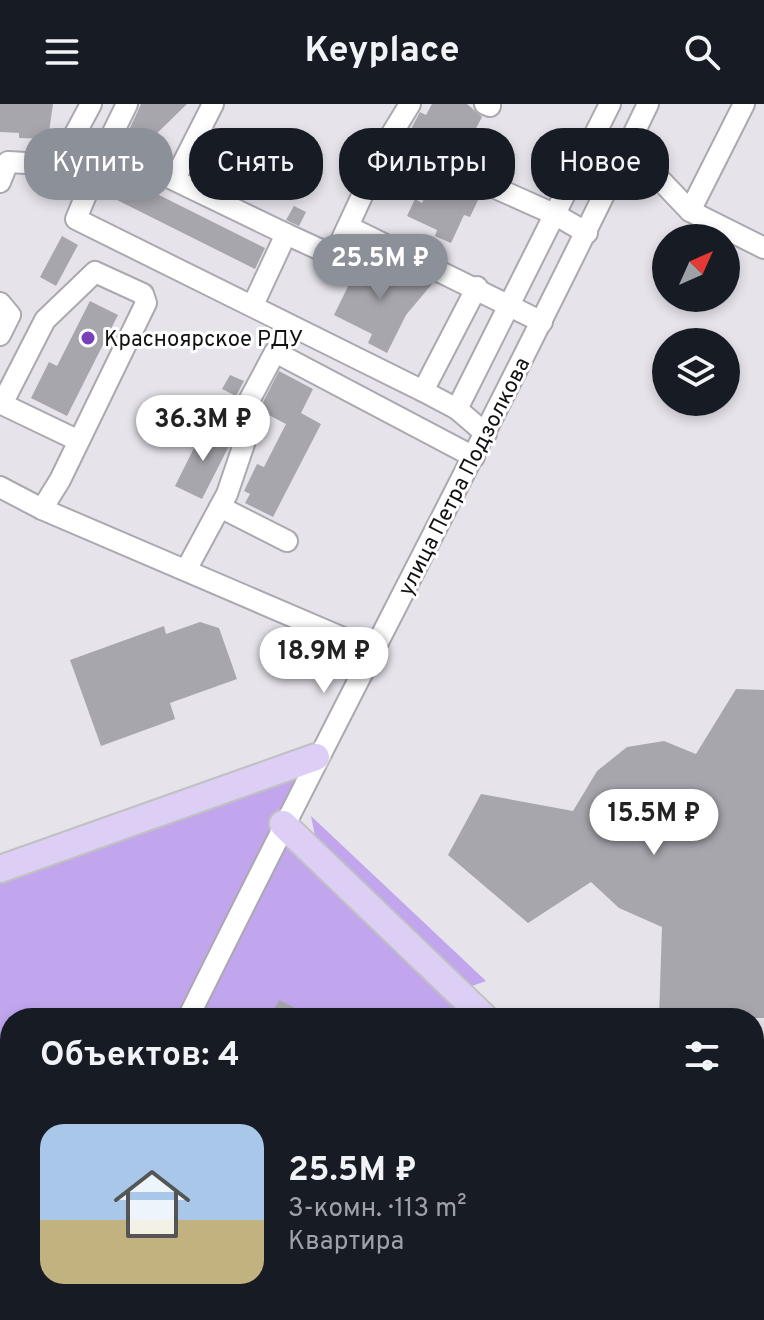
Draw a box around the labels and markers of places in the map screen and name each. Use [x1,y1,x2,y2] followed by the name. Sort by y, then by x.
[306,234,454,302] pin: 25.5M ₽
[104,327,303,354] place label: Красноярское РДУ
[79,329,97,347] marker: Красноярское РДУ
[129,395,277,463] pin: 36.3M ₽
[250,627,398,695] pin: 18.9M ₽
[580,789,728,857] pin: 15.5M ₽

